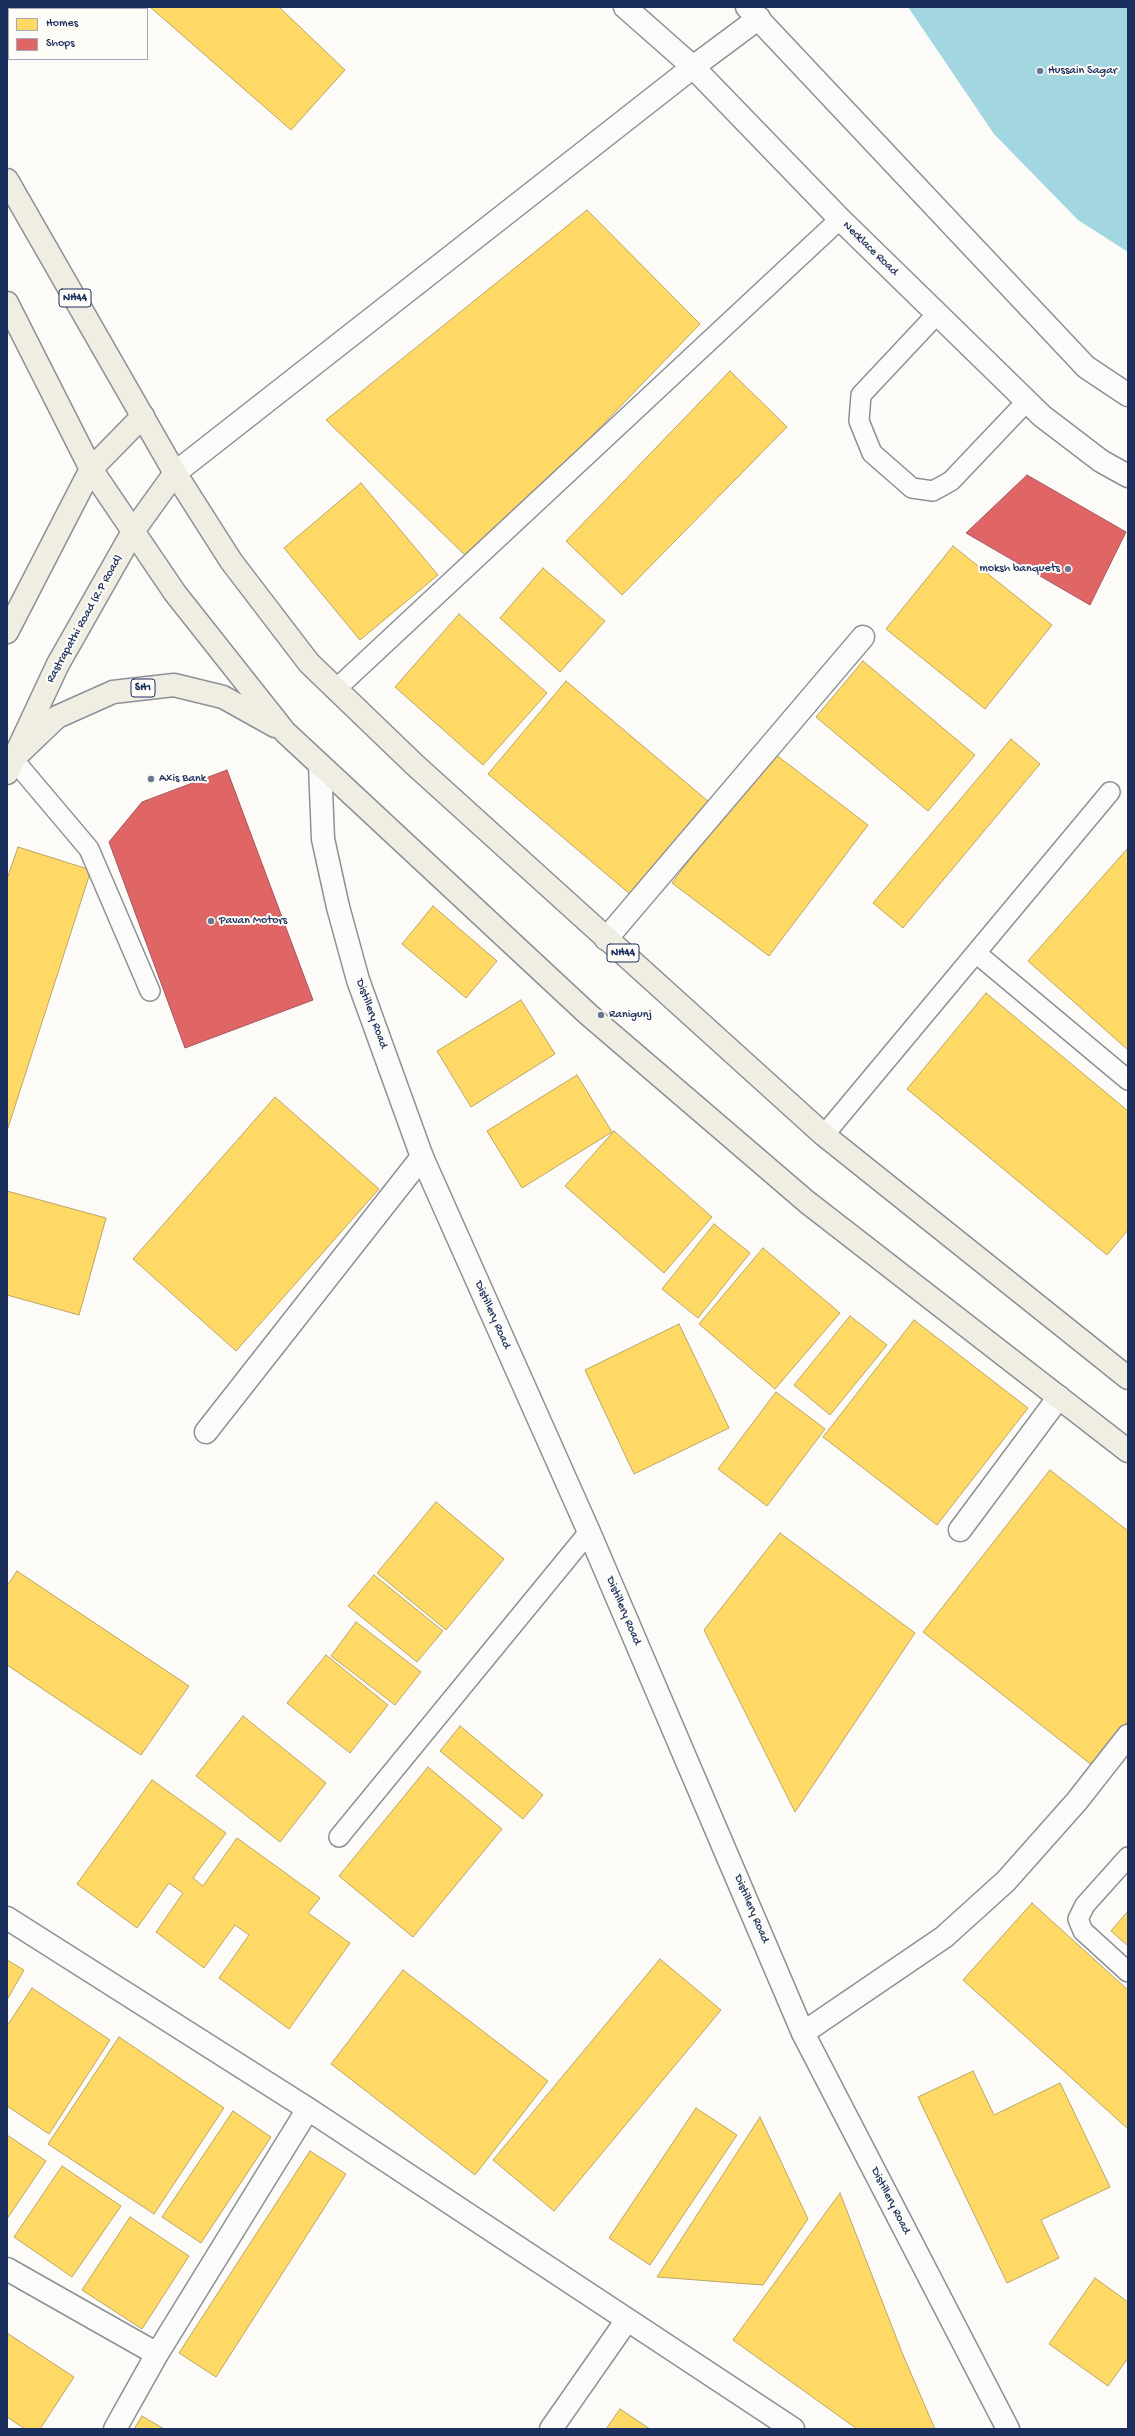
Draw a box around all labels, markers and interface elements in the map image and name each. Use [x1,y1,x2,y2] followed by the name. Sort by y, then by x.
[8,8,148,60] legend
[46,17,78,31] text: Homes
[46,37,75,51] text: Shops
[1048,64,1117,78] place label: Hussain Sagar
[1035,66,1045,76] marker: Hussain Sagar
[839,219,901,279] street label: Necklace Road
[59,289,91,307] road number: NH44
[44,552,126,686] street label: Rastrapathi Road (R.P Road)
[979,562,1060,576] place label: moksh banquets
[1063,564,1073,574] marker: moksh banquets
[131,679,155,697] road number: SH1
[159,772,206,786] place label: Axis Bank
[146,774,156,784] marker: Axis Bank
[219,914,287,928] place label: Pavan Motors
[206,916,216,926] marker: Pavan Motors
[607,944,639,962] road number: NH44
[352,977,390,1051] street label: Distillery Road
[609,1008,652,1022] place label: Ranigunj
[596,1010,606,1020] marker: Ranigunj
[471,1279,513,1351] street label: Distillery Road
[602,1575,644,1647] street label: Distillery Road
[730,1873,772,1945] street label: Distillery Road
[867,2165,913,2237] street label: Distillery Road

